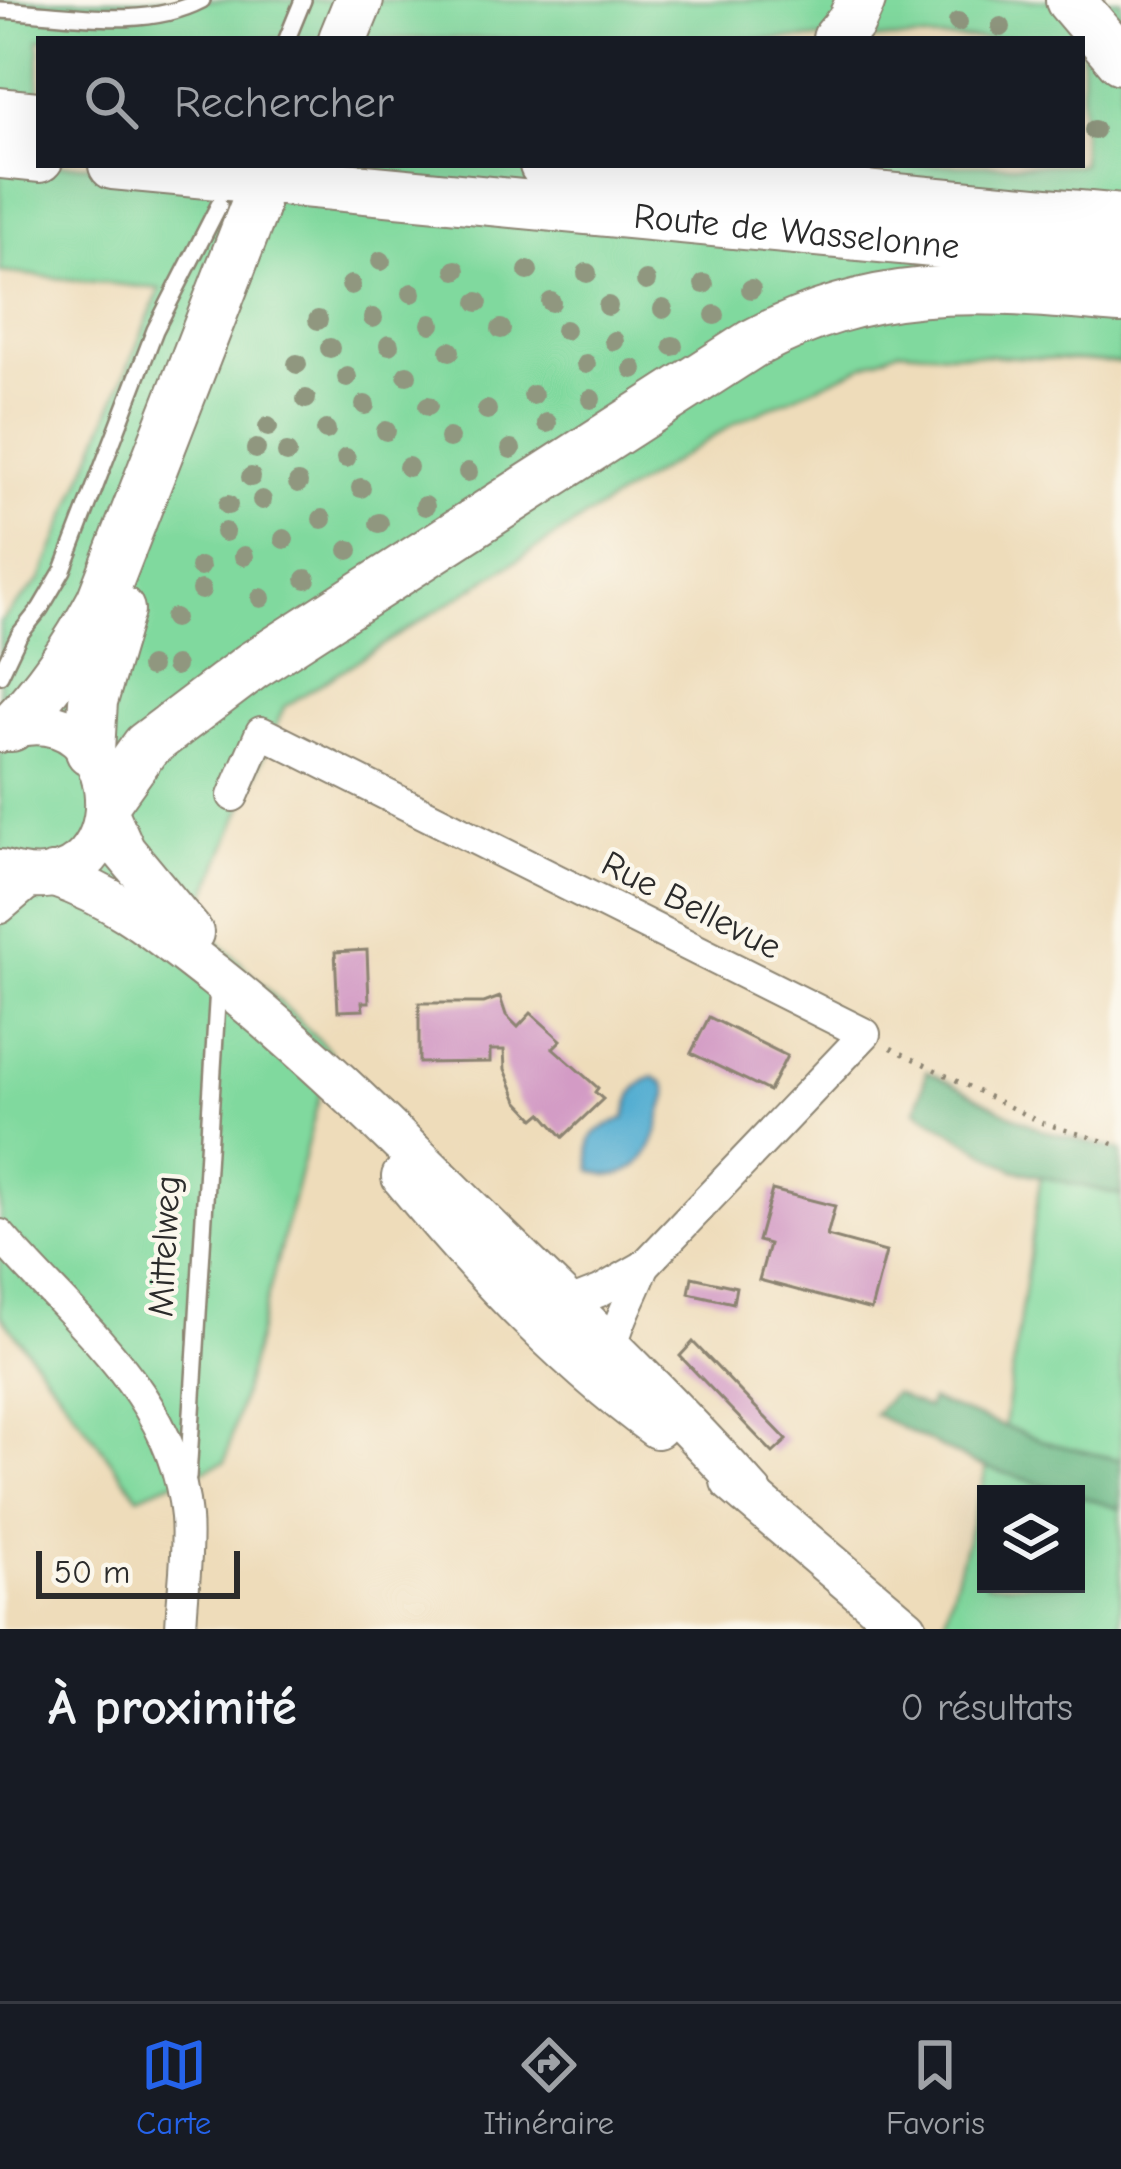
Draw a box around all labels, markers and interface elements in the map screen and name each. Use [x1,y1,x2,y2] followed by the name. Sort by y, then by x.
[36,36,1085,168] search box
[78,69,144,135] icon: search
[174,76,394,128] text: Rechercher
[632,196,962,268] street label: Route de Wasselonne
[595,843,788,968] street label: Rue Bellevue
[140,1174,189,1318] street label: Mittelweg
[977,1485,1085,1593] map controls
[977,1485,1085,1593] button: layers
[36,1545,240,1598] scale bar
[54,1553,130,1591] text: 50 m
[48,1678,297,1737] text: À proximité
[900,1685,1073,1730] text: 0 résultats
[136,2032,211,2142] tab: Carte
[483,2032,614,2142] tab: Itinéraire
[886,2032,985,2142] tab: Favoris

